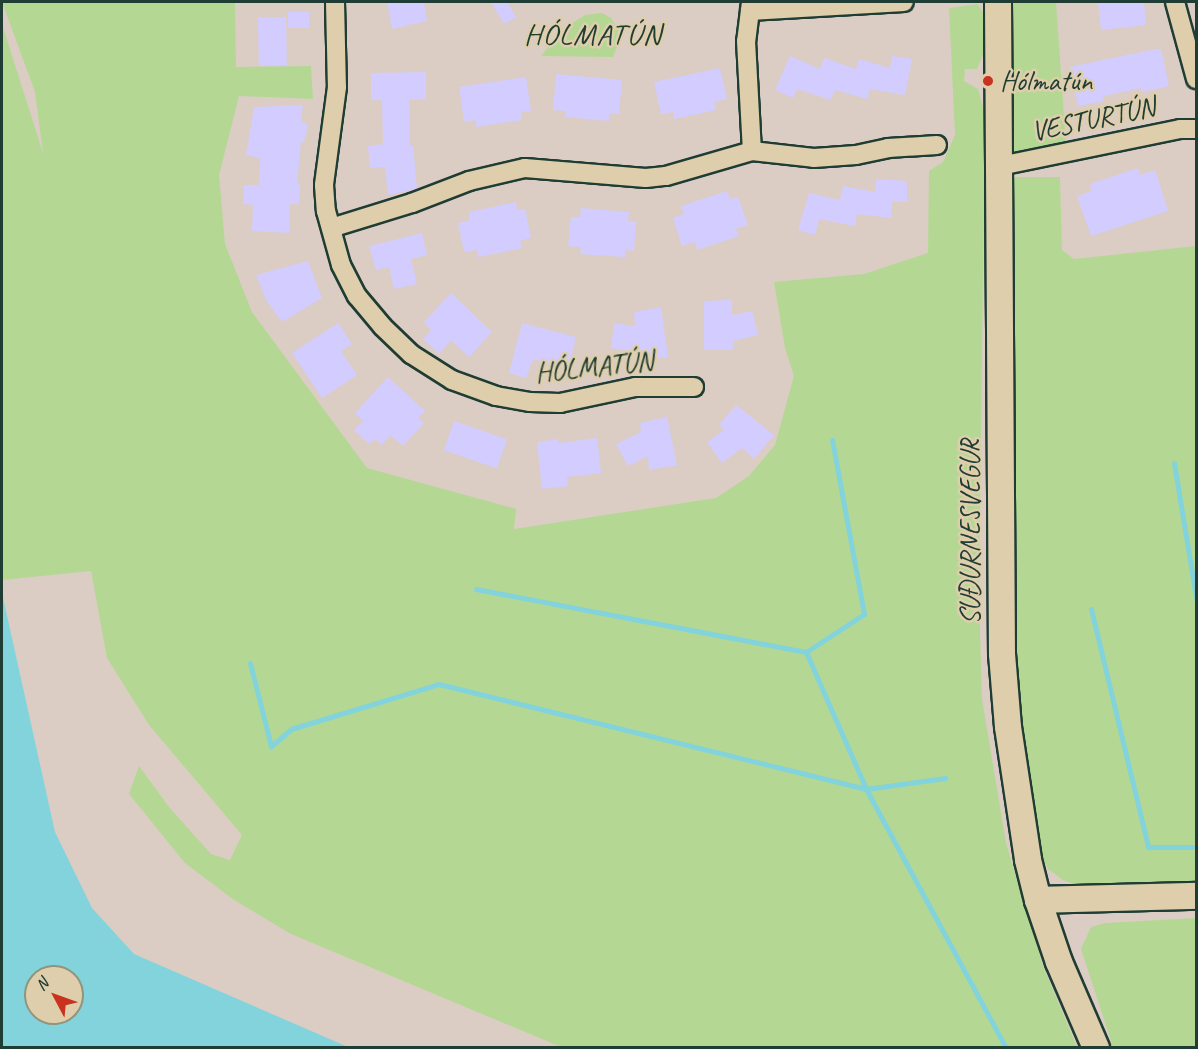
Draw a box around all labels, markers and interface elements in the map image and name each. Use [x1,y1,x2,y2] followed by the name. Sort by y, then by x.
[524,16,662,52] district label: HÓLMATÚN
[1000,64,1092,98] place label: Hólmatún
[981,74,995,88] marker: Hólmatún
[1028,90,1158,148] street label: VESTURTÚN
[533,344,655,390] street label: HÓLMATÚN
[953,439,987,625] street label: SUÐURNESVEGUR
[24,965,84,1025] north arrow
[31,974,53,995] text: N

